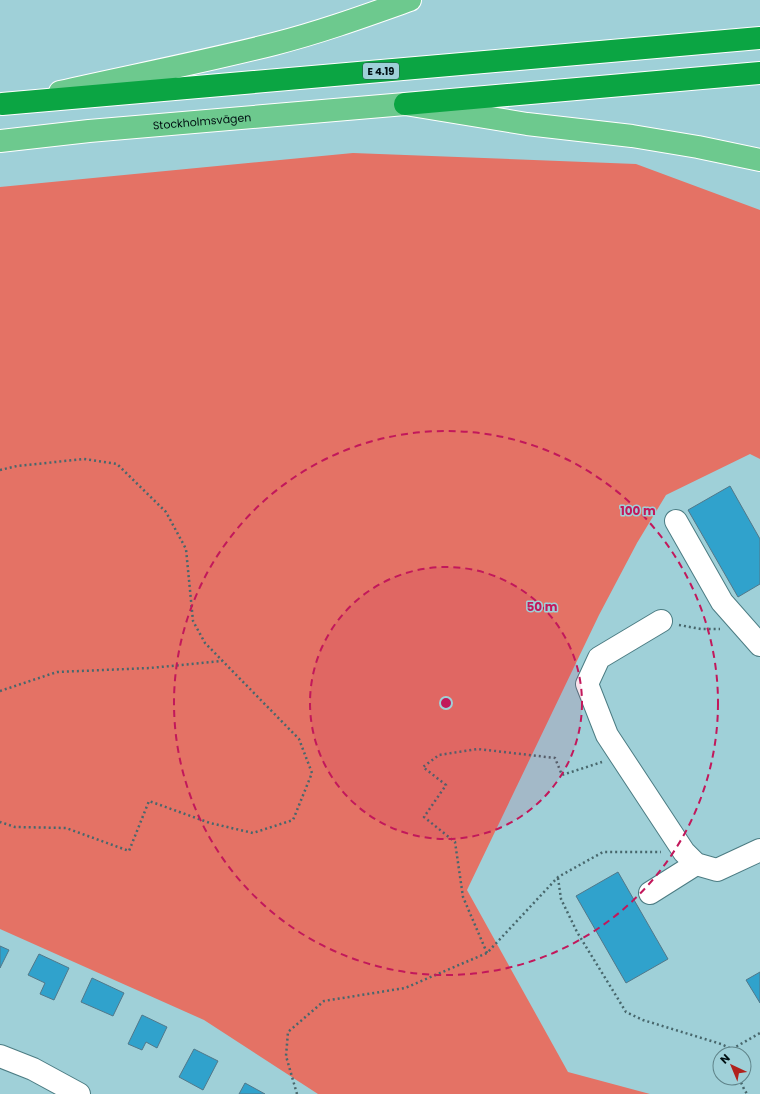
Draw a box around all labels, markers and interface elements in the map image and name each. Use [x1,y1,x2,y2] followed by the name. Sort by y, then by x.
[363,63,399,79] road number: E 4.19
[152,109,252,134] street label: Stockholmsvägen
[620,502,656,519] text: 100 m
[527,598,558,615] text: 50 m
[439,696,453,710] centre of rings
[712,1046,752,1086] north arrow
[717,1050,734,1067] text: N

